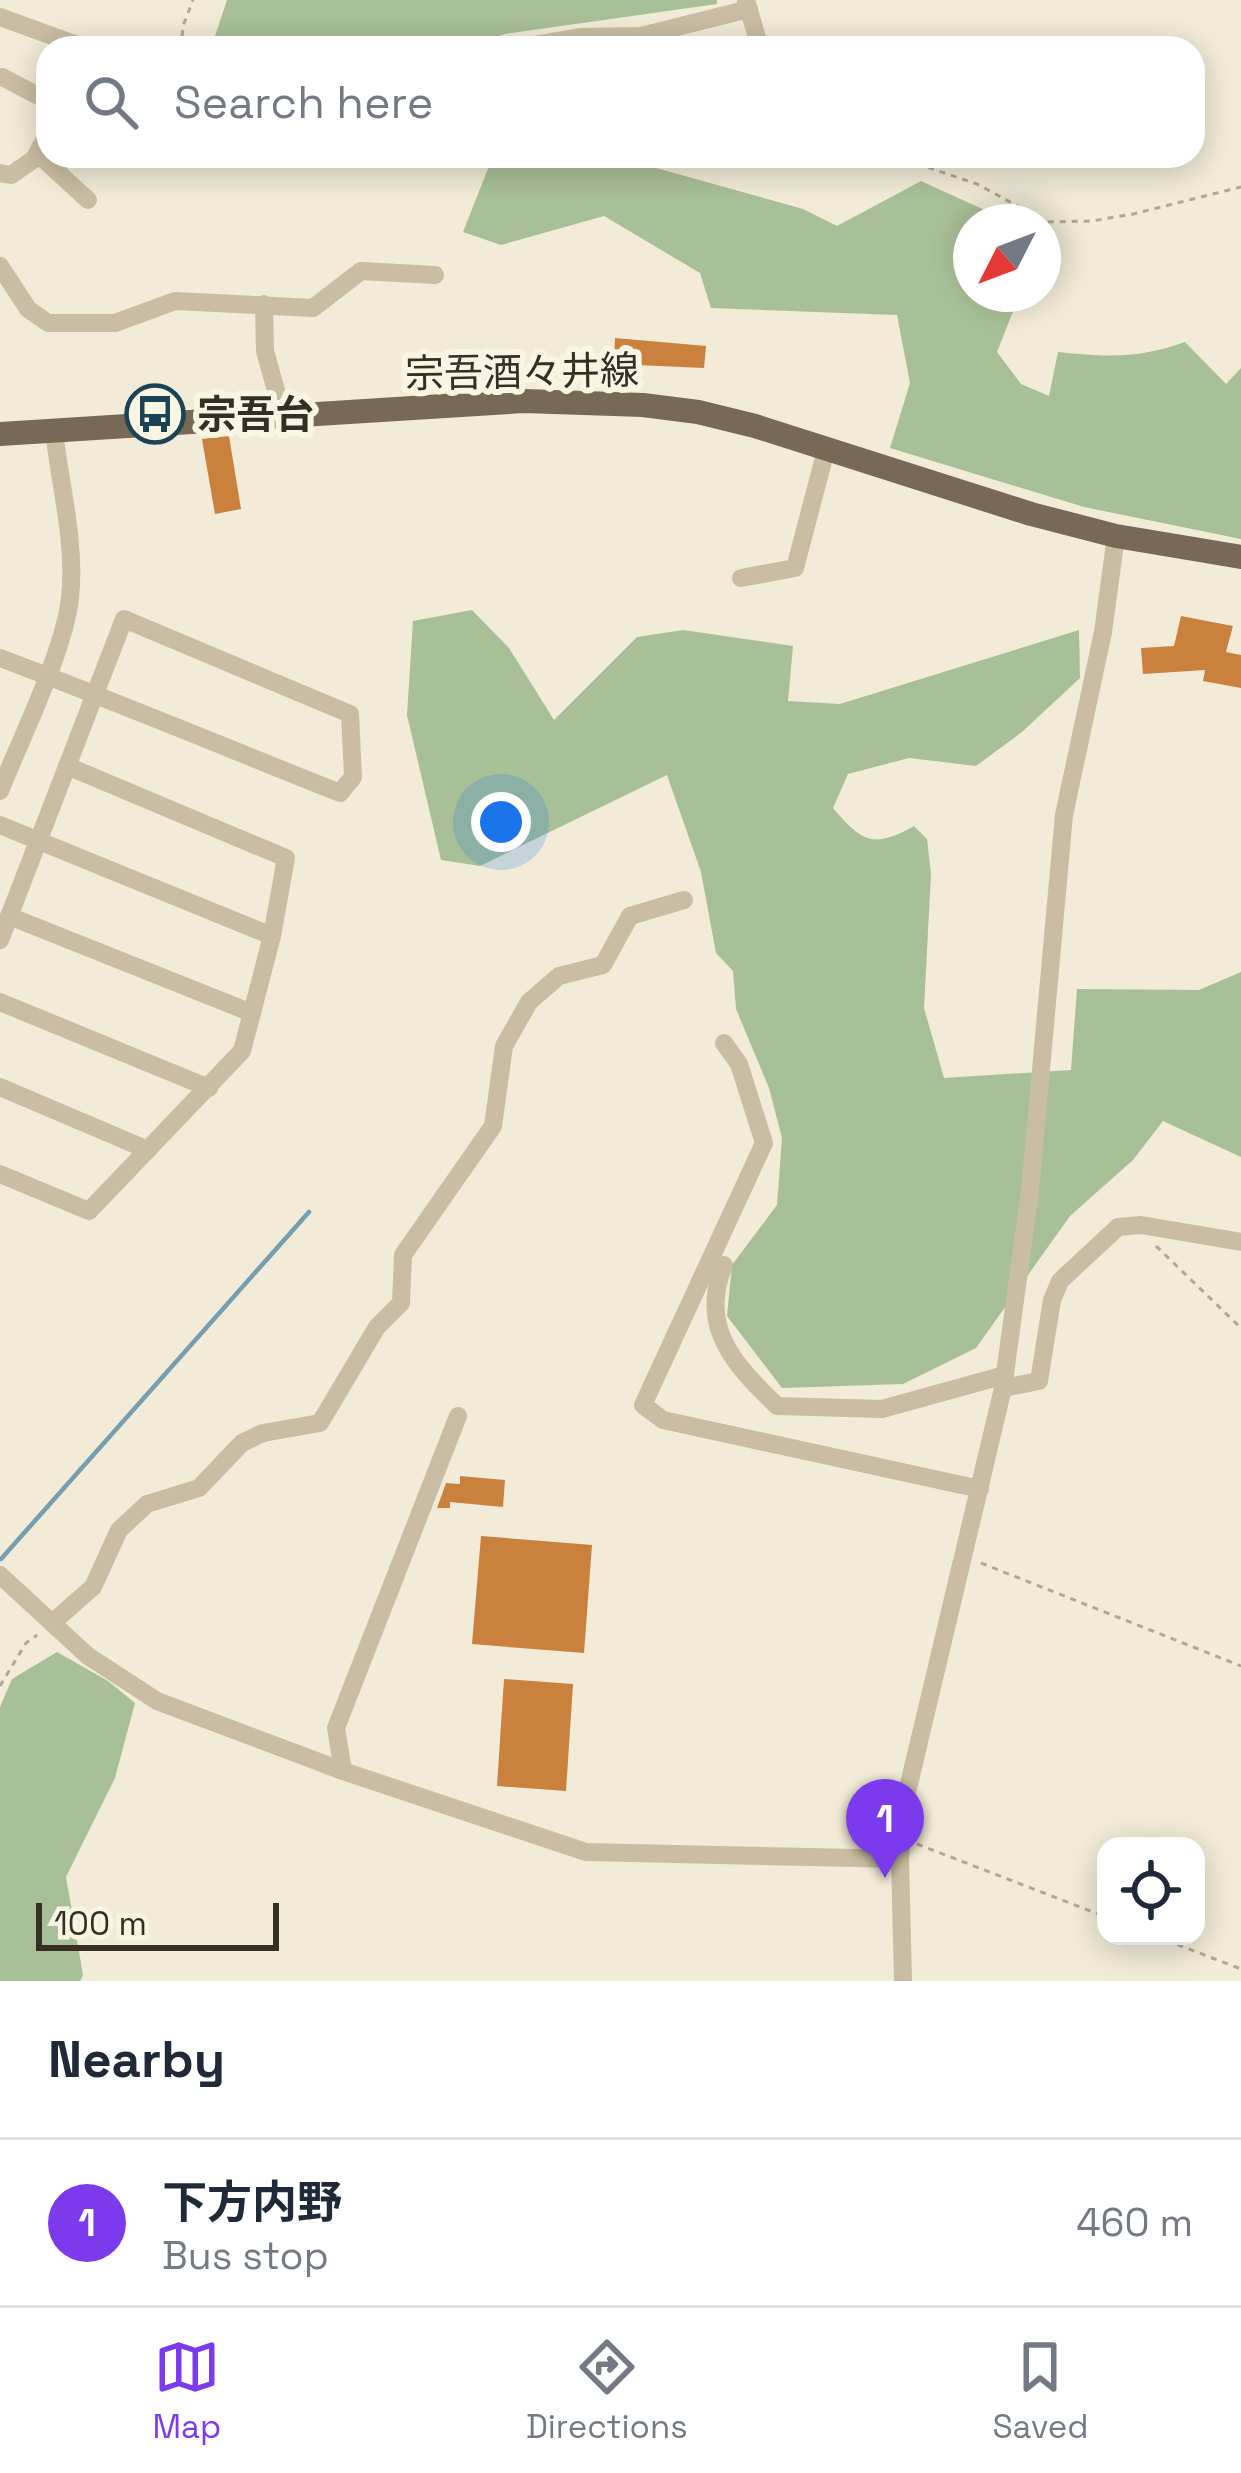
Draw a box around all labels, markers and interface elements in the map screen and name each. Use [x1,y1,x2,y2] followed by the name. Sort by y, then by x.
[36,36,1205,168] search box
[78,69,144,135] icon: search
[174,74,433,131] text: Search here
[953,204,1061,312] north arrow
[405,345,639,399] street label: 宗吾酒々井線
[124,383,186,445] bus stop icon: 宗吾台
[197,390,314,439] place label: 宗吾台
[471,792,531,852] your location
[846,1779,924,1878] pin: 1
[1097,1837,1205,1945] map controls
[1097,1837,1205,1945] button: locate
[36,1897,279,1950] scale bar
[54,1903,147,1945] text: 100 m
[48,2027,225,2092] text: Nearby
[162,2174,342,2231] text: 下方内野
[78,2198,96,2247] text: 1
[1076,2198,1193,2247] text: 460 m
[162,2231,329,2280] text: Bus stop
[152,2334,221,2448] tab: Map
[526,2334,688,2448] tab: Directions
[992,2334,1089,2448] tab: Saved

